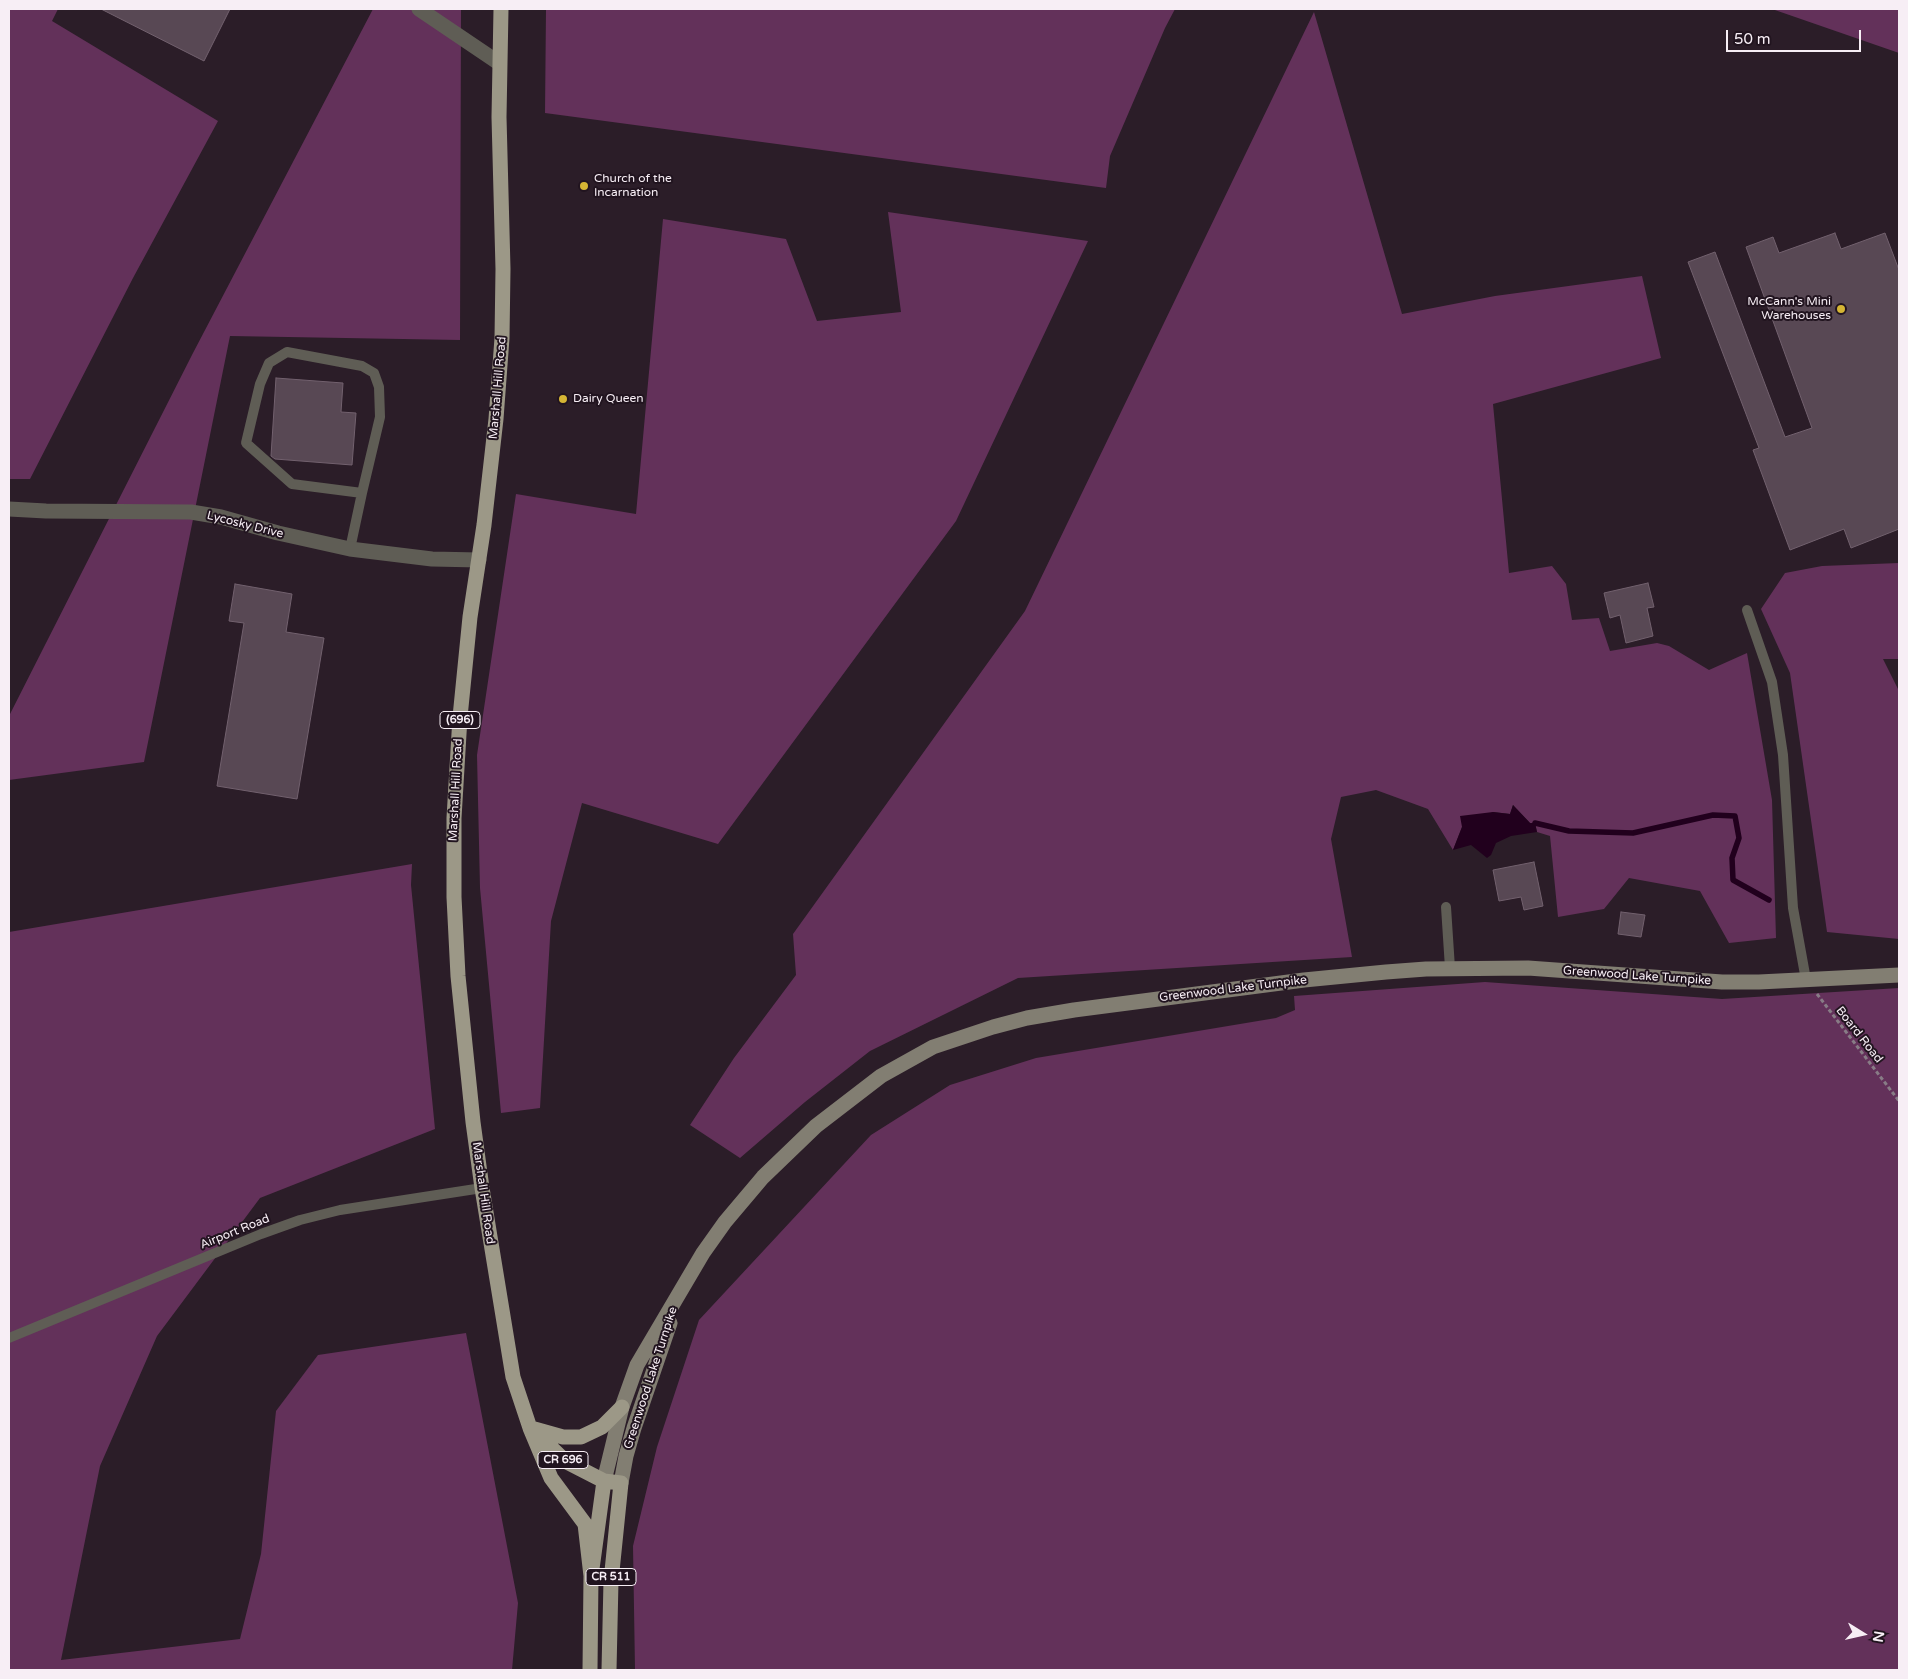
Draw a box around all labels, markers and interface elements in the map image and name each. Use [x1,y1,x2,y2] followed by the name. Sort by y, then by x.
[1728,20,1863,52] scale bar
[1734,30,1771,48] text: 50 m
[594,172,672,200] place label: Church of the Incarnation
[578,180,590,192] marker: Church of the Incarnation
[1747,295,1831,323] place label: McCann's Mini Warehouses
[1835,303,1847,315] marker: McCann's Mini Warehouses
[486,336,510,440] street label: Marshall Hill Road
[573,392,644,406] place label: Dairy Queen
[557,393,569,405] marker: Dairy Queen
[205,509,285,541] street label: Lycosky Drive
[440,712,480,728] road number: (696)
[446,738,466,842] street label: Marshall Hill Road
[1562,964,1712,988] street label: Greenwood Lake Turnpike
[1158,973,1308,1005] street label: Greenwood Lake Turnpike
[1833,1004,1885,1066] street label: Board Road
[469,1141,497,1245] street label: Marshall Hill Road
[198,1212,272,1252] street label: Airport Road
[621,1305,681,1451] street label: Greenwood Lake Turnpike
[538,1452,588,1468] road number: CR 696
[586,1568,636,1585] road number: CR 511
[1838,1609,1888,1659] north arrow
[1869,1630,1888,1644] text: N

